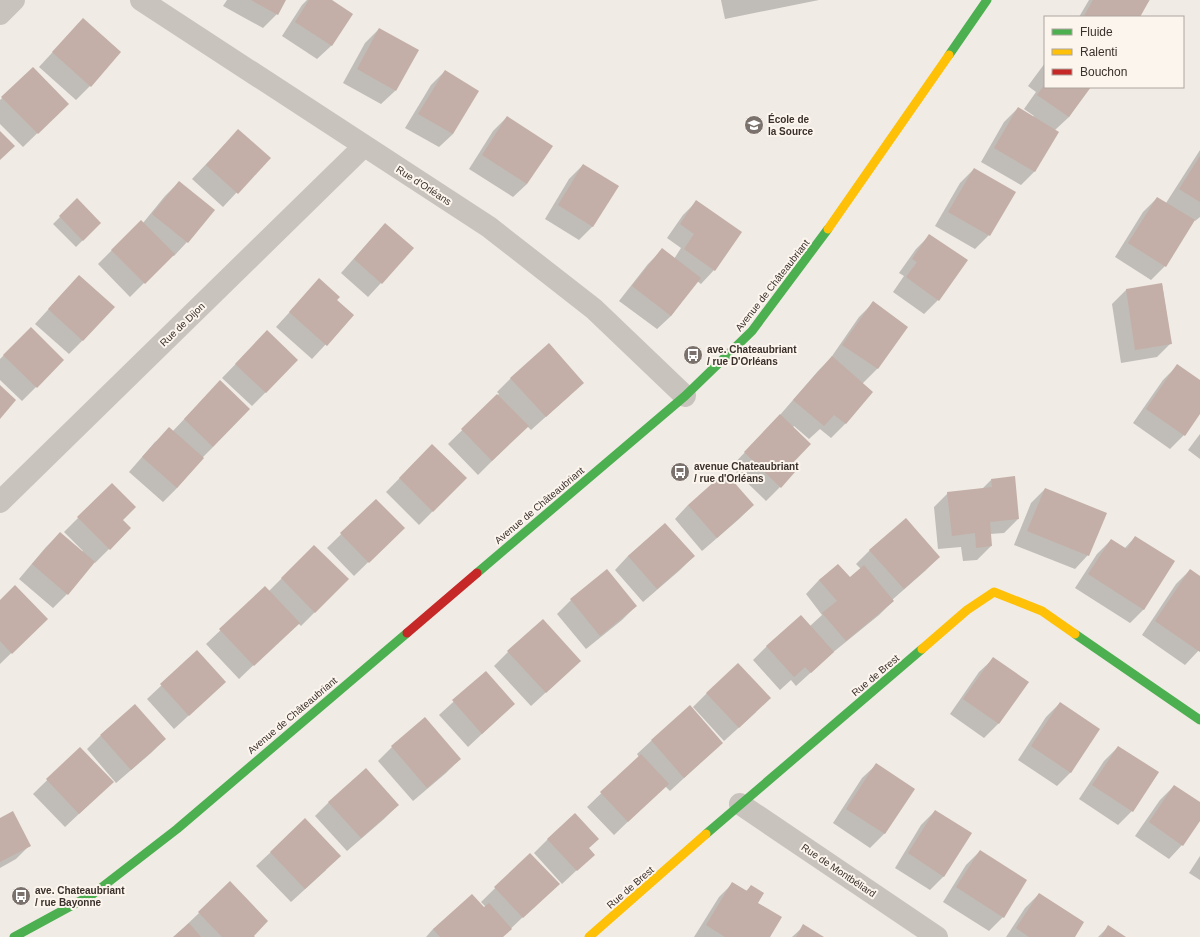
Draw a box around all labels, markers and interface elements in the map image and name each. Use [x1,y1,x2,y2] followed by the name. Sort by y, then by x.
[1044,16,1184,88] legend
[1080,25,1113,39] text: Fluide
[1080,45,1117,59] text: Ralenti
[1080,65,1127,79] text: Bouchon
[768,113,813,137] place label: École de la Source
[743,114,765,136] school or university icon: École de la Source
[394,163,453,207] street label: Rue d'Orléans
[733,237,812,333] street label: Avenue de Châteaubriant
[158,300,207,348] street label: Rue de Dijon
[682,344,704,366] bus stop icon: ave. Chateaubriant / rue D'Orléans
[707,344,797,367] place label: ave. Chateaubriant / rue D'Orléans
[669,461,691,483] bus stop icon: avenue Chateaubriant / rue d'Orléans
[694,461,799,484] place label: avenue Chateaubriant / rue d'Orléans
[492,465,586,546] street label: Avenue de Châteaubriant
[849,652,901,698] street label: Rue de Brest
[245,675,339,756] street label: Avenue de Châteaubriant
[799,841,878,899] street label: Rue de Montbéliard
[605,864,656,911] street label: Rue de Brest
[10,885,32,907] bus stop icon: ave. Chateaubriant / rue Bayonne
[35,885,125,908] place label: ave. Chateaubriant / rue Bayonne

